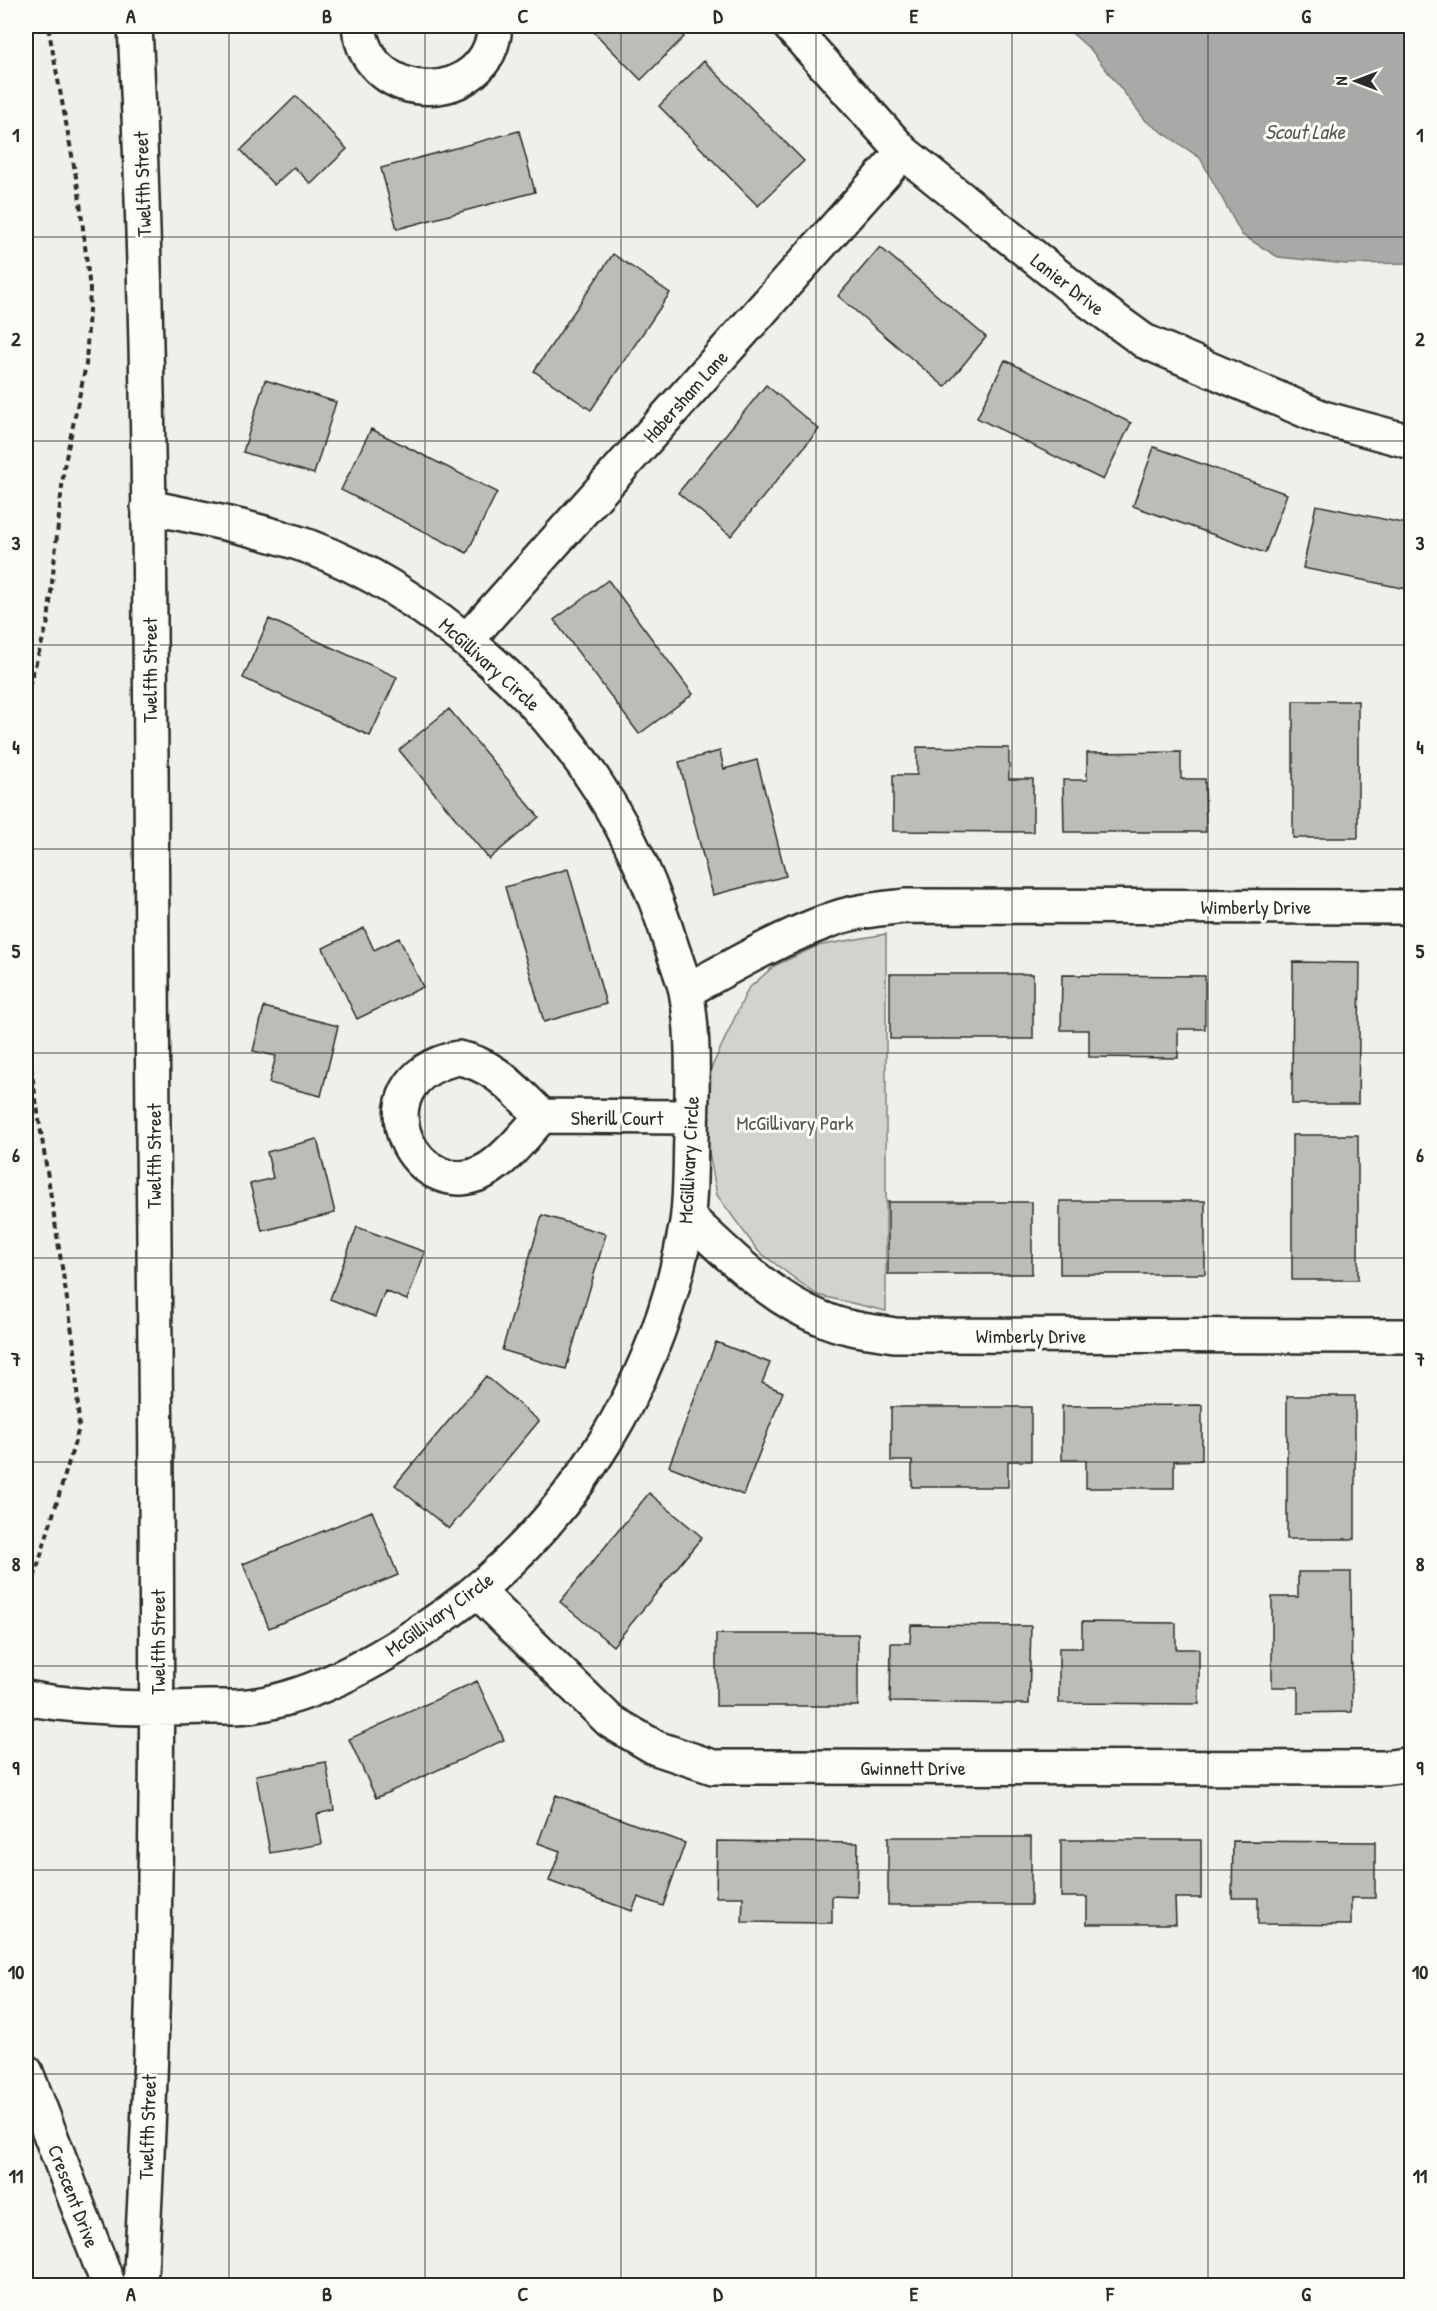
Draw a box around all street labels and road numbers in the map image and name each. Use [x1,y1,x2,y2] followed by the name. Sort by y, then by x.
[127,130,157,237] street label: Twelfth Street
[1026,247,1111,321] street label: Lanier Drive
[636,344,734,448] street label: Habersham Lane
[434,611,546,717] street label: McGillivary Circle
[136,616,163,723] street label: Twelfth Street
[1201,893,1311,920] street label: Wimberly Drive
[671,1096,705,1224] street label: McGillivary Circle
[140,1102,167,1209] street label: Twelfth Street
[571,1104,664,1131] street label: Sherill Court
[976,1322,1086,1349] street label: Wimberly Drive
[379,1566,499,1662] street label: McGillivary Circle
[144,1588,171,1695] street label: Twelfth Street
[860,1754,966,1781] street label: Gwinnett Drive
[132,2073,162,2180] street label: Twelfth Street
[42,2141,106,2251] street label: Crescent Drive

